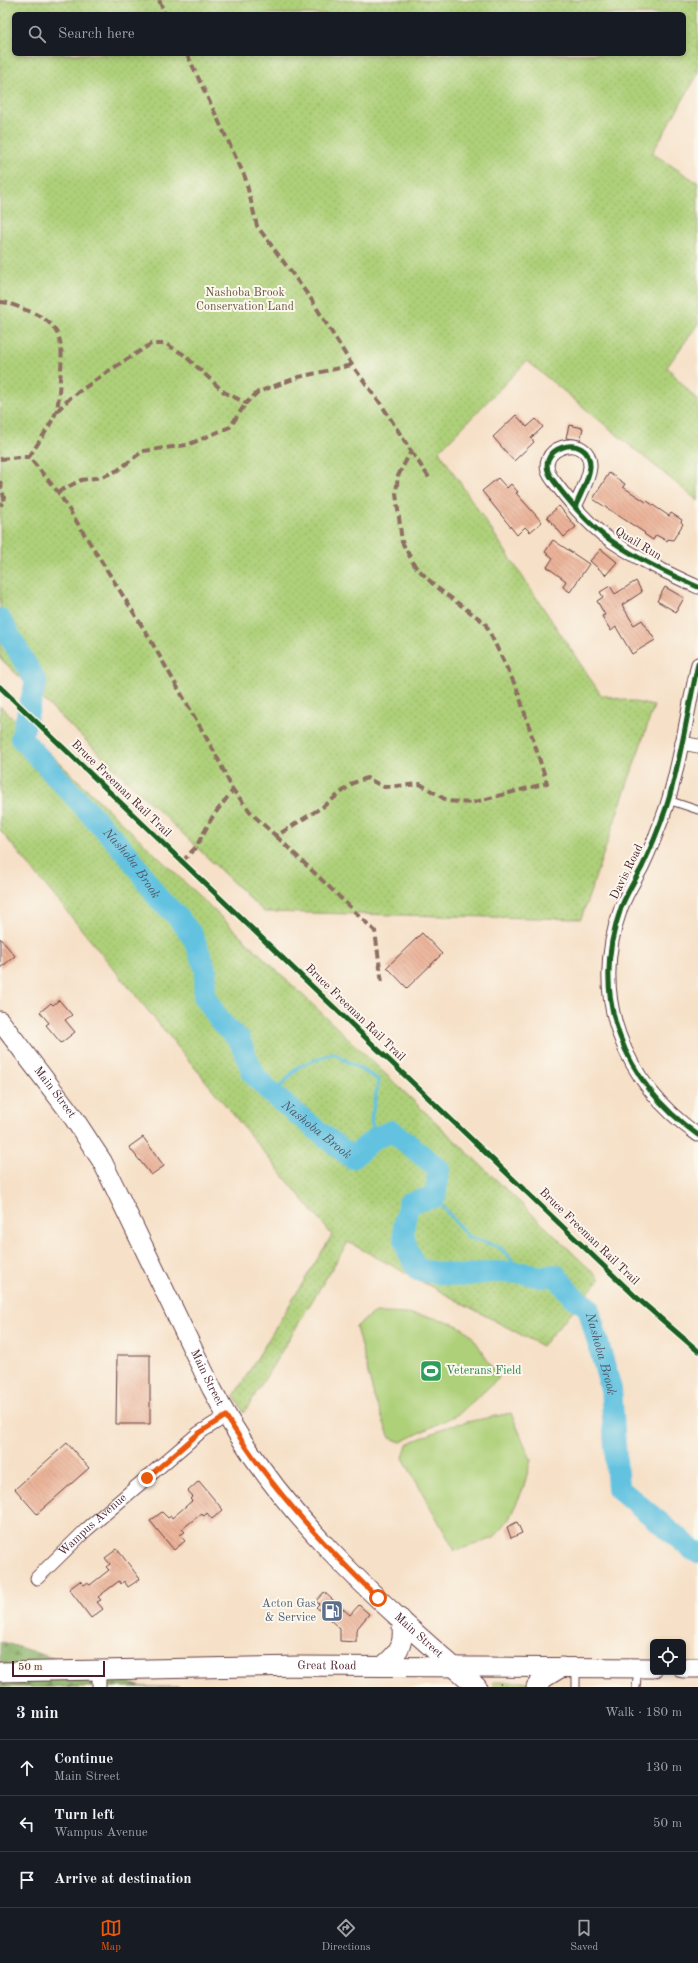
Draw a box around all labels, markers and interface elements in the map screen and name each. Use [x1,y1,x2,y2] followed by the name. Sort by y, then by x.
[12,12,686,56] search box
[26,23,48,45] icon: search
[58,27,135,42] text: Search here
[196,287,294,313] park label: Nashoba Brook Conservation Land
[613,525,664,563] street label: Quail Run
[69,738,173,840] street label: Bruce Freeman Rail Trail
[100,825,163,901] water label: Nashoba Brook
[608,842,646,902] street label: Davis Road
[303,962,407,1064] street label: Bruce Freeman Rail Trail
[31,1065,78,1120] street label: Main Street
[278,1098,354,1161] water label: Nashoba Brook
[537,1186,641,1288] street label: Bruce Freeman Rail Trail
[583,1310,618,1396] water label: Nashoba Brook
[188,1348,226,1408] street label: Main Street
[418,1358,444,1384] sports icon: Veterans Field
[446,1365,522,1377] place label: Veterans Field
[138,1469,156,1487] route end
[57,1491,130,1559] street label: Wampus Avenue
[369,1589,387,1607] route start
[262,1598,316,1624] place label: Acton Gas & Service
[319,1598,345,1624] fuel station icon: Acton Gas & Service
[392,1611,445,1660] street label: Main Street
[650,1639,686,1675] map controls
[650,1639,686,1675] button: locate
[12,1659,105,1678] scale bar
[297,1660,357,1672] street label: Great Road
[18,1662,43,1673] text: 50 m
[16,1705,59,1722] text: 3 min
[605,1706,682,1719] text: Walk · 180 m
[54,1752,113,1767] text: Continue
[16,1757,38,1779] icon: ahead
[645,1761,682,1774] text: 130 m
[54,1770,120,1783] text: Main Street
[54,1808,114,1823] text: Turn left
[16,1813,38,1835] icon: left
[653,1817,682,1830] text: 50 m
[54,1826,148,1839] text: Wampus Avenue
[16,1869,38,1891] icon: arrive
[54,1872,192,1887] text: Arrive at destination
[100,1917,122,1955] tab: Map
[322,1917,370,1955] tab: Directions
[570,1917,598,1955] tab: Saved

